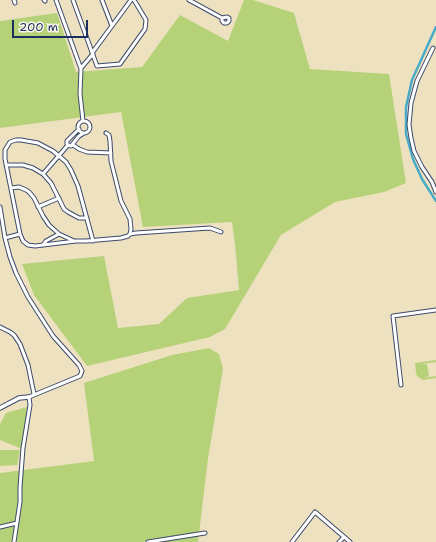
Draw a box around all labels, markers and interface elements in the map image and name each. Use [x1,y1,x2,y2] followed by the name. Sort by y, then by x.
[14,12,90,38] scale bar
[19,19,58,35] text: 200 m

